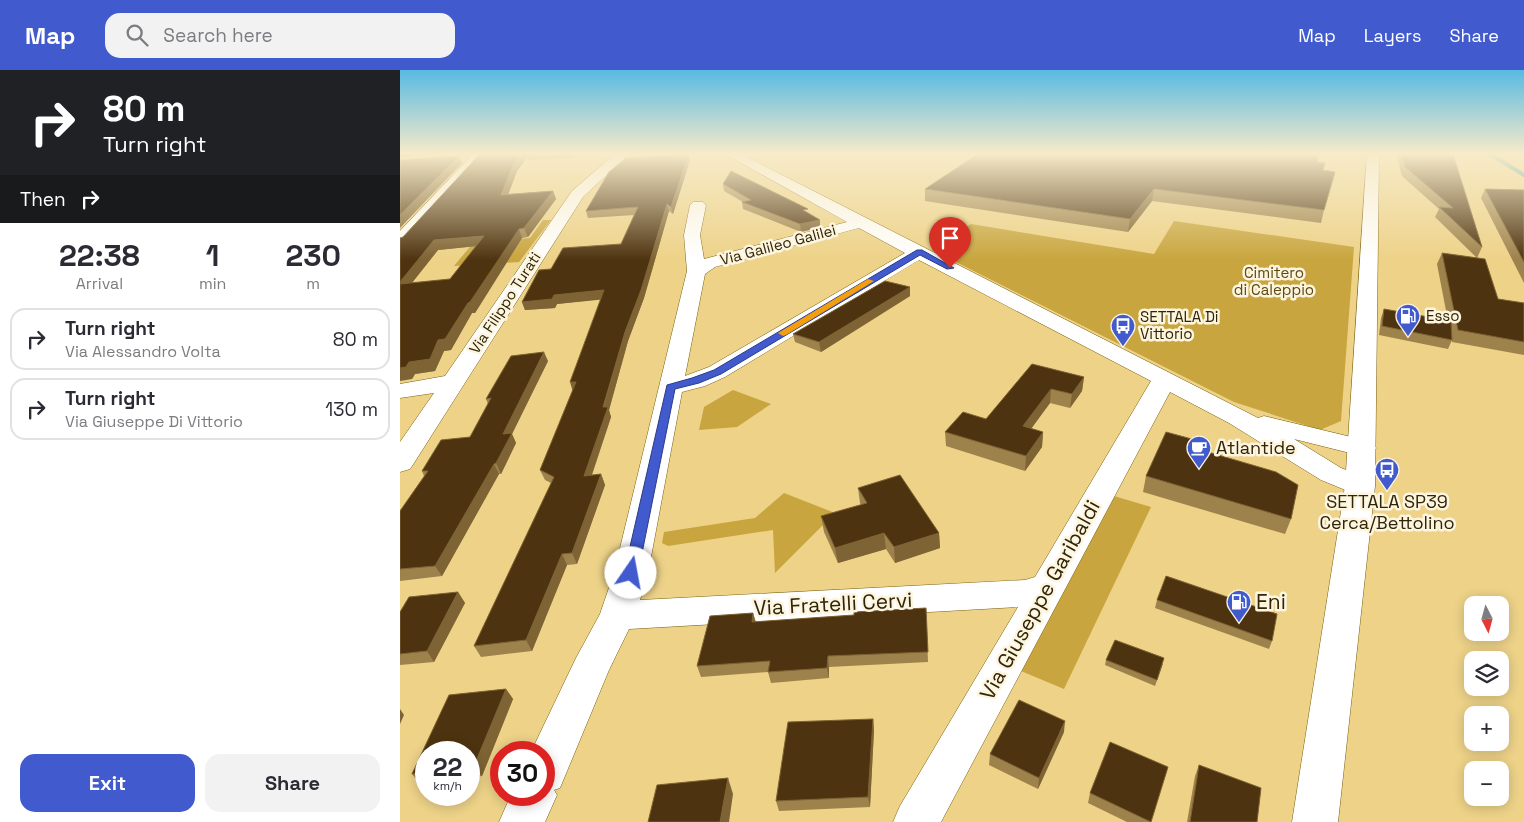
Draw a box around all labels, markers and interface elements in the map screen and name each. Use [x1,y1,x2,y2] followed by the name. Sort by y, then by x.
[105,13,455,58] search box
[25,20,75,51] text: Map
[123,21,151,49] icon: search
[163,23,273,48] text: Search here
[1298,24,1336,47] text: Map
[1364,24,1421,47] text: Layers
[1449,24,1499,47] text: Share
[103,87,185,131] text: 80 m
[20,90,85,155] icon: right
[103,130,206,158] text: Turn right
[76,185,104,213] icon: right
[20,187,66,212] text: Then
[929,217,971,268] pin
[718,220,838,269] street label: Via Galileo Galilei
[936,224,964,252] icon: arrive
[59,236,140,275] text: 22:38
[206,236,219,275] text: 1
[285,236,341,275] text: 230
[465,248,545,357] street label: Via Filippo Turati
[1234,263,1314,299] park label: Cimitero di Caleppio
[76,273,123,294] text: Arrival
[199,273,226,294] text: min
[306,273,320,294] text: m
[1395,303,1421,337] fuel station icon: Esso
[1426,306,1460,325] place label: Esso
[1140,307,1219,343] place label: SETTALA Di Vittorio
[1110,313,1136,347] bus stop icon: SETTALA Di Vittorio
[65,316,155,341] text: Turn right
[22,325,50,353] icon: right
[333,327,378,352] text: 80 m
[65,341,221,362] text: Via Alessandro Volta
[65,386,155,411] text: Turn right
[22,395,50,423] icon: right
[325,397,378,422] text: 130 m
[65,411,243,432] text: Via Giuseppe Di Vittorio
[1186,435,1212,469] cafe icon: Atlantide
[1216,436,1296,459] place label: Atlantide
[1374,457,1400,491] bus stop icon: SETTALA SP39 Cerca/Bettolino
[1319,490,1455,534] place label: SETTALA SP39 Cerca/Bettolino
[973,495,1106,704] street label: Via Giuseppe Garibaldi
[604,546,656,598] position arrow
[753,586,913,621] street label: Via Fratelli Cervi
[1256,588,1286,615] place label: Eni
[1226,589,1252,623] fuel station icon: Eni
[1464,596,1509,641] north arrow
[1464,596,1509,806] map controls
[1464,651,1509,696] button: layers
[1464,706,1509,751] button: +
[490,741,555,806] speed limit sign: 30
[433,751,462,783] text: 22
[20,754,195,812] button: Exit
[205,754,380,812] button: Share
[1464,761,1509,806] button: −
[433,778,462,794] text: km/h

